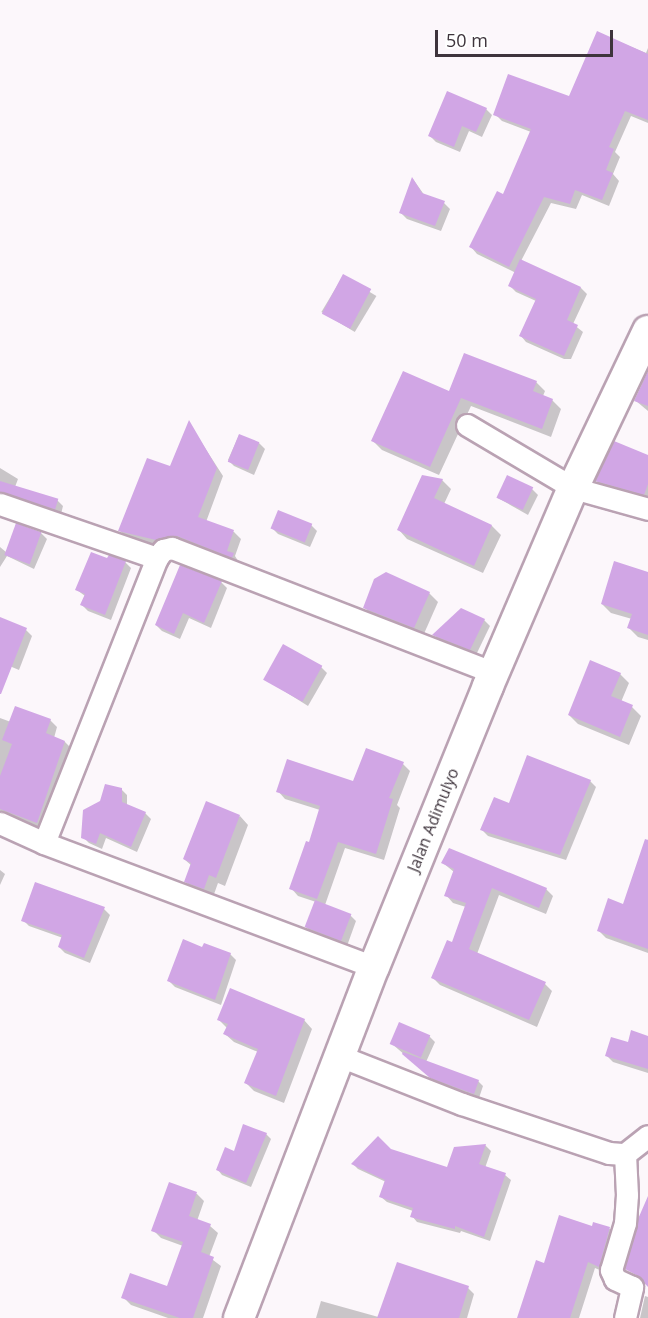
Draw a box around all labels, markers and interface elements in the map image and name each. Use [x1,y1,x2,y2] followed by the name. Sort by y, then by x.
[438,18,616,56] scale bar
[446,28,488,52] text: 50 m
[403,765,463,875] street label: Jalan Adimulyo

